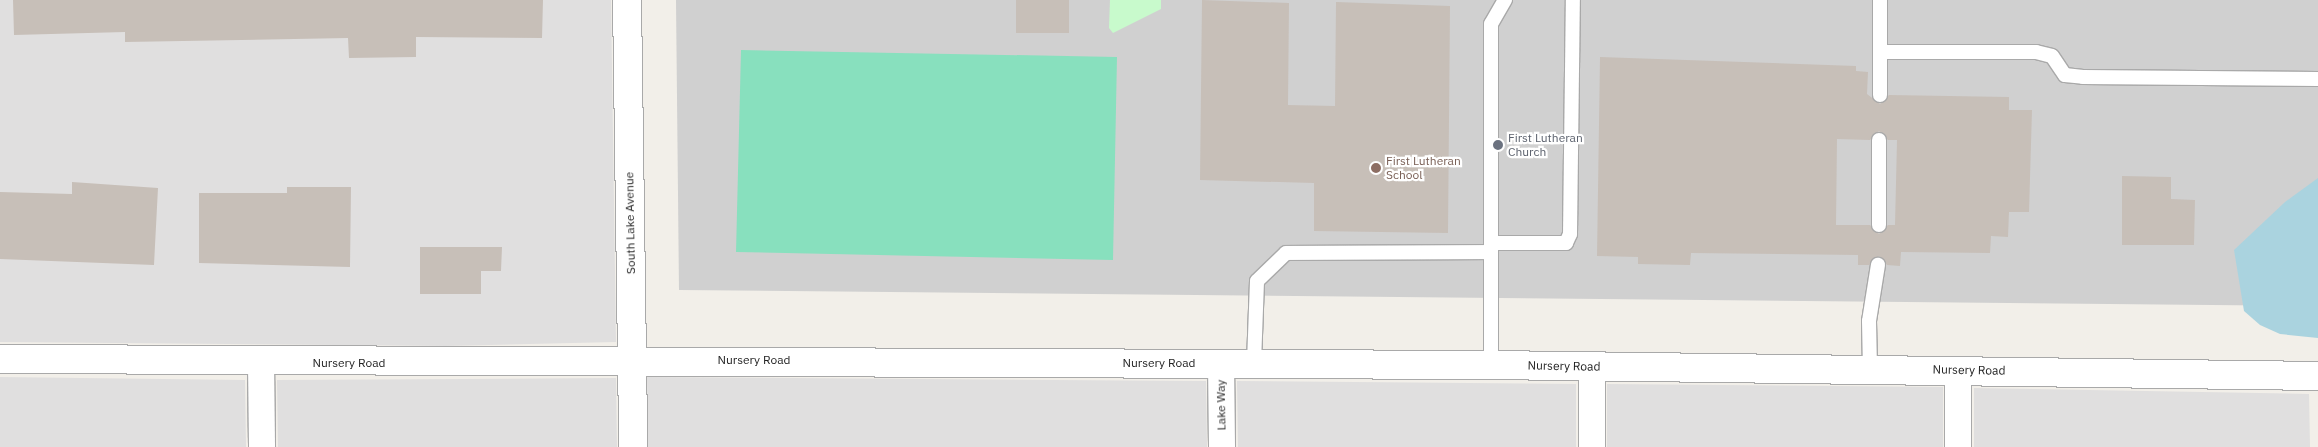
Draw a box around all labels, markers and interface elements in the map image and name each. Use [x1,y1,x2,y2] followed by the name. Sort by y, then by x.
[1508,131,1583,159] place label: First Lutheran Church
[1492,139,1504,151] marker: First Lutheran Church
[1386,154,1461,182] place label: First Lutheran School
[1370,162,1382,174] marker: First Lutheran School
[622,172,638,274] street label: South Lake Avenue
[717,353,791,367] street label: Nursery Road
[312,356,386,370] street label: Nursery Road
[1122,356,1196,370] street label: Nursery Road
[1527,358,1601,374] street label: Nursery Road
[1932,362,2006,378] street label: Nursery Road
[1213,379,1229,431] street label: Lake Way

